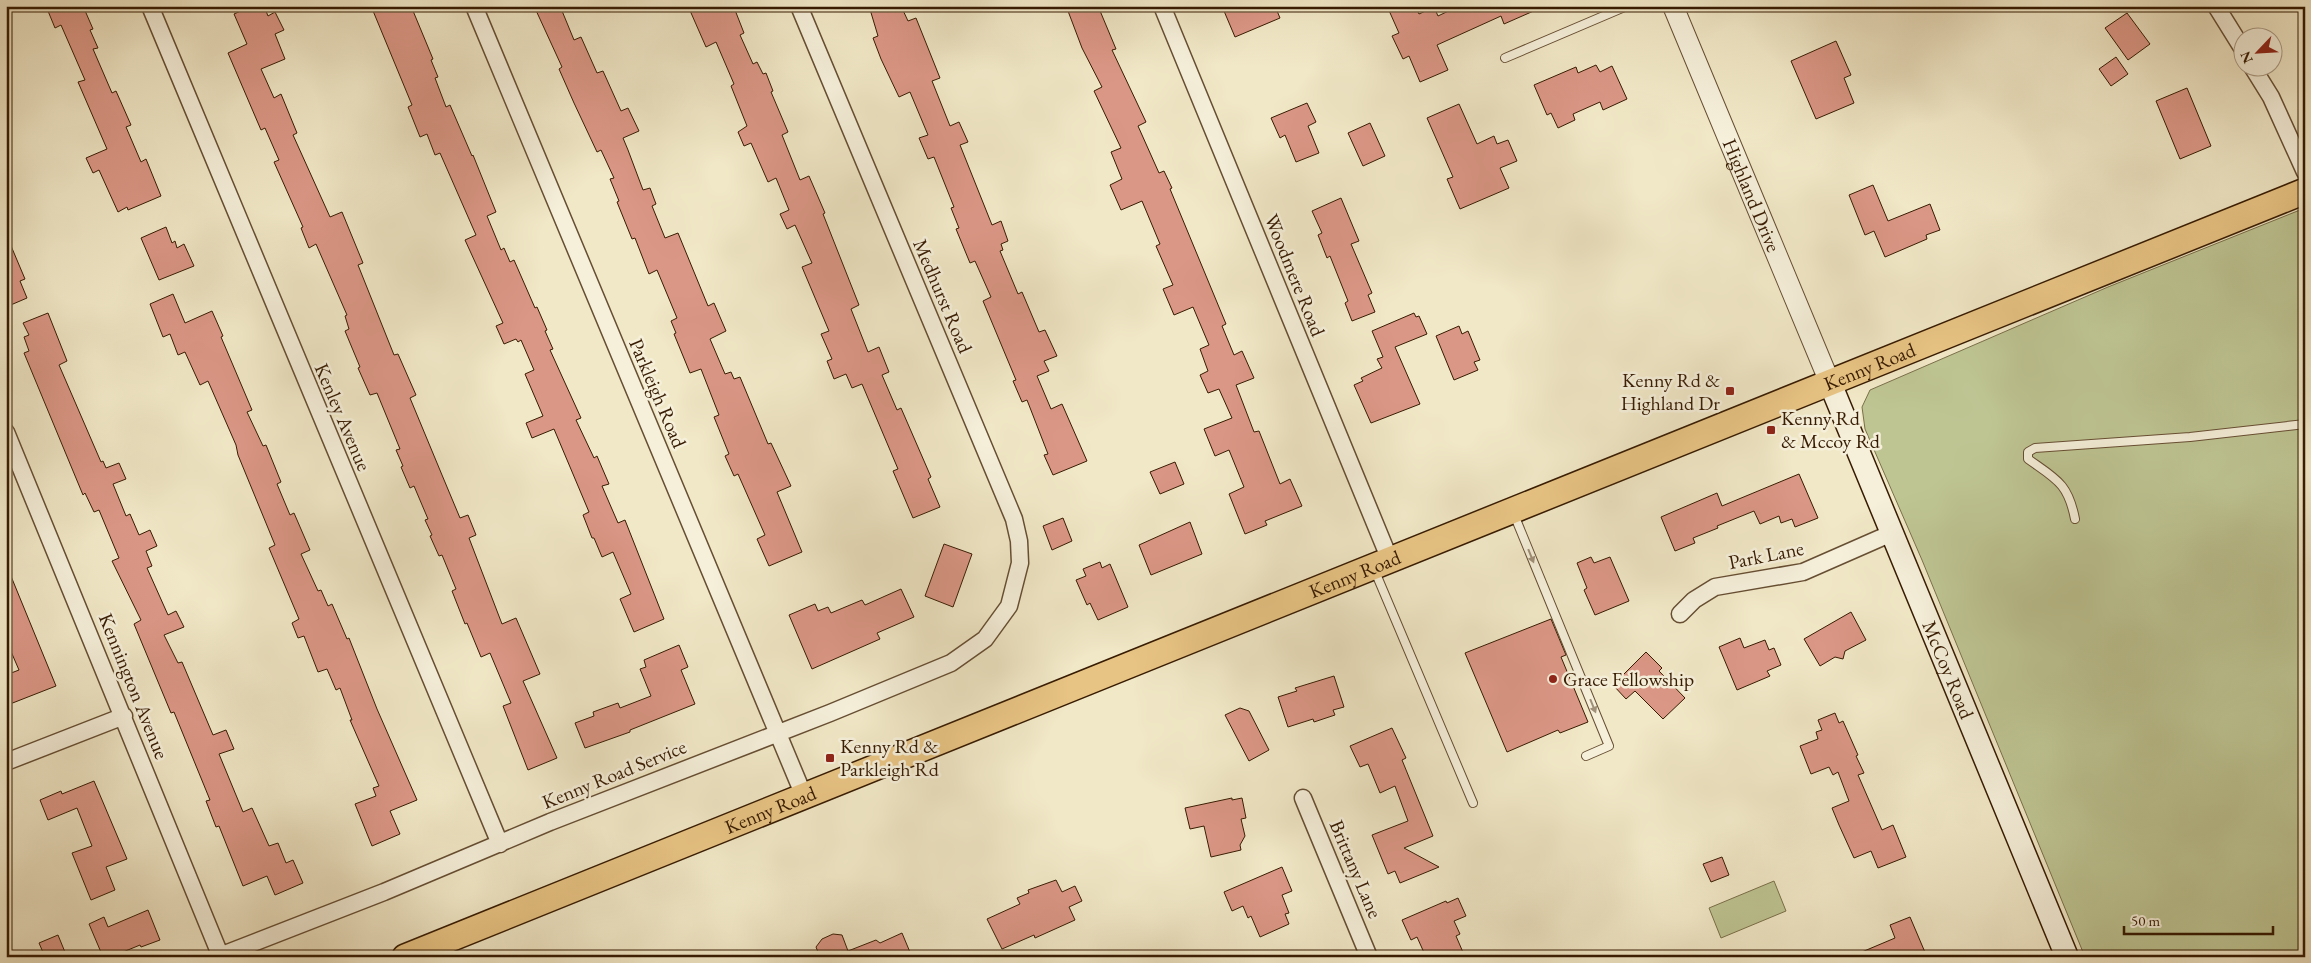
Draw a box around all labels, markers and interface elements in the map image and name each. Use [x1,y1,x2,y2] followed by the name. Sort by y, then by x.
[2234,28,2284,78] north arrow
[2235,48,2257,66] text: N
[1717,135,1787,256] street label: Highland Drive
[1259,210,1332,341] street label: Woodmere Road
[907,235,979,358] street label: Medhurst Road
[623,334,693,452] street label: Parkleigh Road
[1820,336,1920,397] street label: Kenny Road
[309,359,377,475] street label: Kenley Avenue
[1621,367,1720,416] place label: Kenny Rd & Highland Dr
[1724,385,1736,397] marker: Kenny Rd & Highland Dr
[1781,405,1881,454] place label: Kenny Rd & Mccoy Rd
[1765,424,1777,436] marker: Kenny Rd & Mccoy Rd
[1726,535,1806,575] street label: Park Lane
[1305,544,1405,604] street label: Kenny Road
[1527,549,1535,564] one-way arrow
[93,609,175,763] street label: Kennington Avenue
[1916,617,1981,723] street label: McCoy Road
[1563,666,1694,692] place label: Grace Fellowship
[1547,673,1559,685] marker: Grace Fellowship
[1589,699,1597,713] one-way arrow
[538,733,690,815] street label: Kenny Road Service
[840,733,940,782] place label: Kenny Rd & Parkleigh Rd
[824,752,836,764] marker: Kenny Rd & Parkleigh Rd
[721,779,821,840] street label: Kenny Road
[1324,816,1388,922] street label: Brittany Lane
[2124,903,2272,935] scale bar
[2131,911,2160,930] text: 50 m

